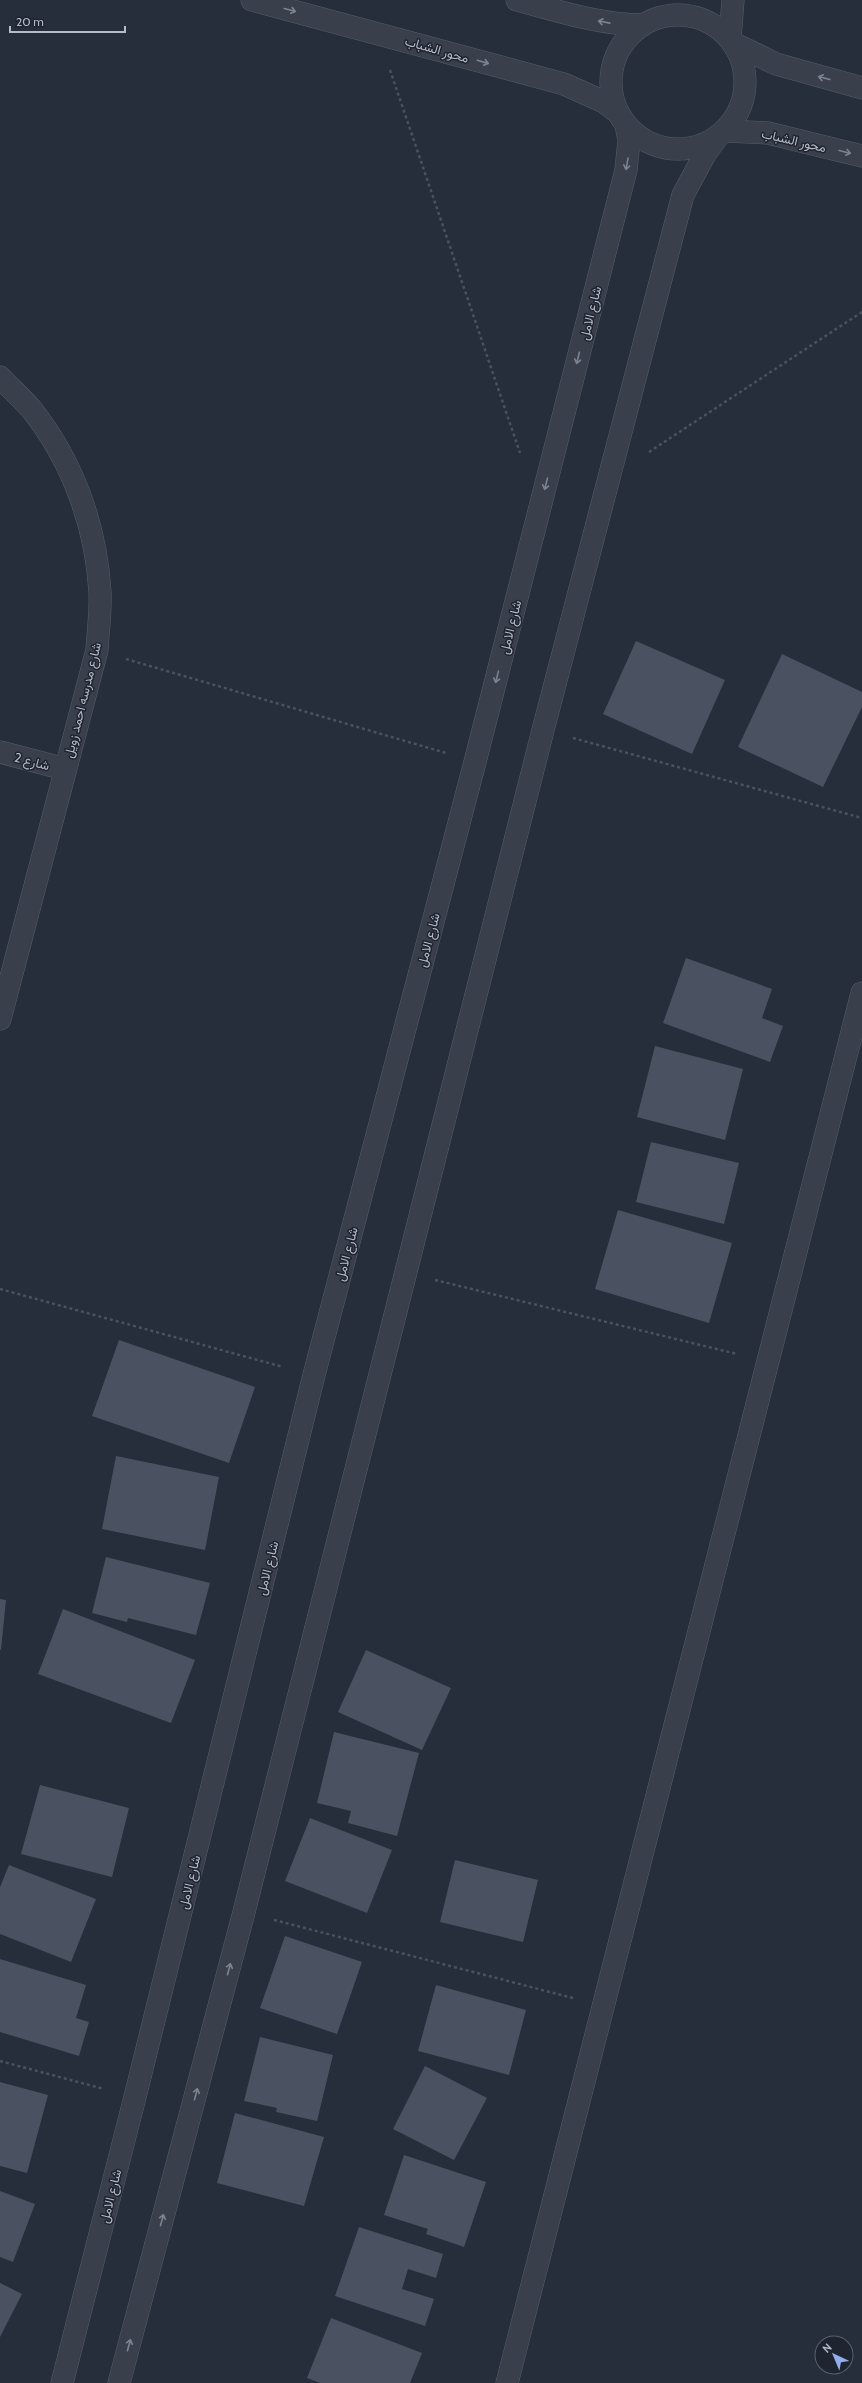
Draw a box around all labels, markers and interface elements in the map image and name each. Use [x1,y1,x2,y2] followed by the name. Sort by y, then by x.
[283,7,296,14] one-way arrow
[10,8,125,34] scale bar
[16,14,44,29] text: 20 m
[598,18,611,26] one-way arrow
[403,32,471,67] street label: محور الشباب
[476,59,489,66] one-way arrow
[818,74,831,81] one-way arrow
[760,125,828,156] street label: محور الشباب
[838,149,851,156] one-way arrow
[623,157,631,170] one-way arrow
[576,284,606,342] street label: شارع الامل
[574,351,582,364] one-way arrow
[542,477,549,490] one-way arrow
[496,598,526,656] street label: شارع الامل
[60,641,106,760] street label: شارع مدرسه احمد زويل
[492,671,500,684] one-way arrow
[12,749,51,775] street label: شارع 2
[413,911,445,969] street label: شارع الامل
[331,1225,363,1283] street label: شارع الامل
[253,1539,283,1597] street label: شارع الامل
[175,1853,205,1911] street label: شارع الامل
[226,1962,234,1975] one-way arrow
[193,2088,200,2101] one-way arrow
[96,2167,126,2225] street label: شارع الامل
[159,2213,167,2226] one-way arrow
[814,2335,854,2375] north arrow
[126,2339,133,2352] one-way arrow
[819,2340,835,2356] text: N

